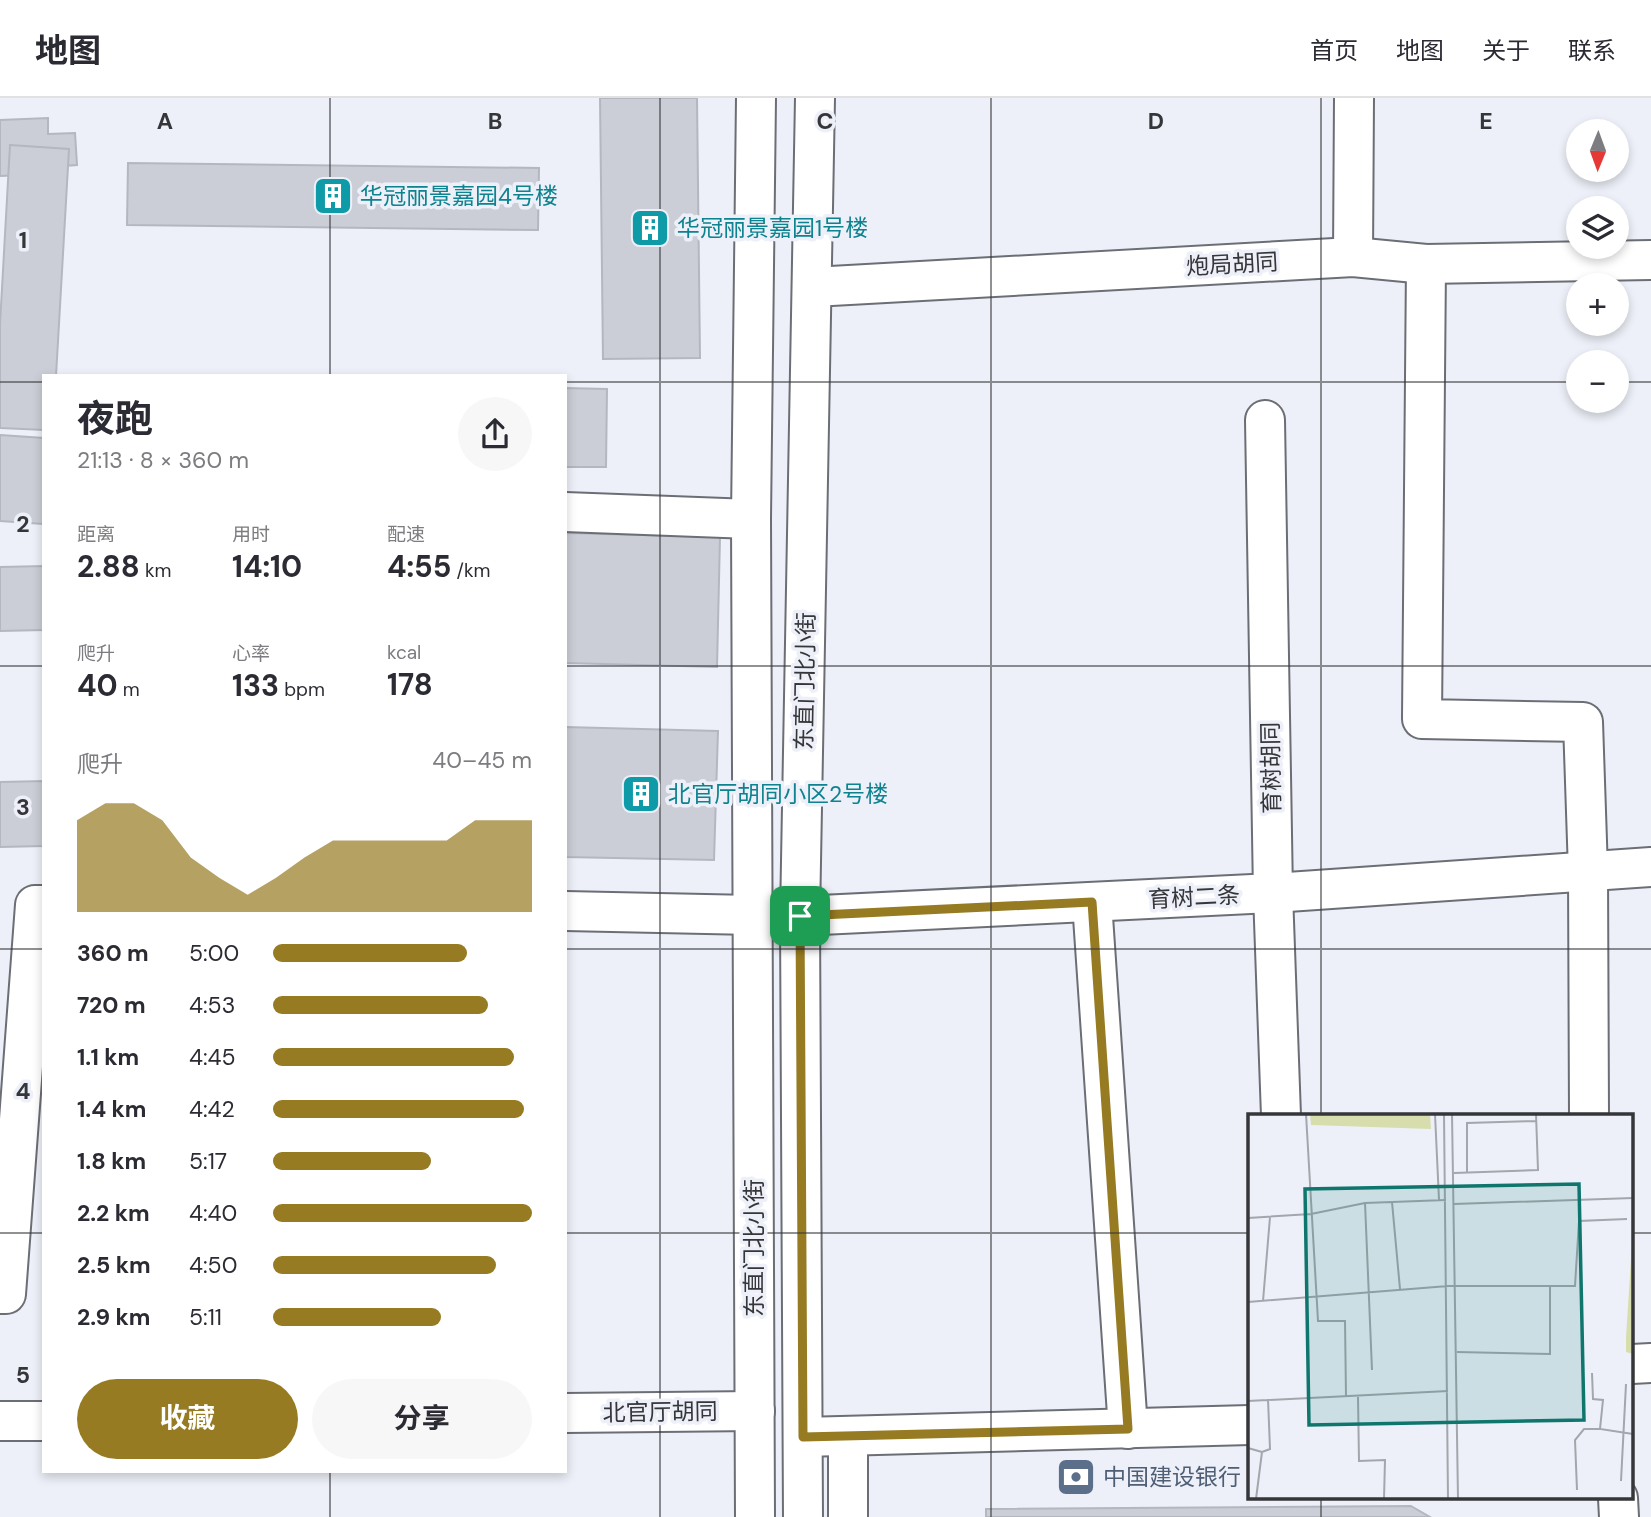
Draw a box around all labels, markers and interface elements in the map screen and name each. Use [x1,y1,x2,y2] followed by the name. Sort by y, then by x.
[35,29,101,72] text: 地图
[1310,35,1358,66] text: 首页
[1396,35,1444,66] text: 地图
[1482,35,1530,66] text: 关于
[1568,35,1616,66] text: 联系
[157,106,173,136] text: A
[488,106,502,136] text: B
[817,106,833,136] text: C
[1148,106,1164,136] text: D
[1479,106,1493,136] text: E
[1566,119,1629,182] north arrow
[1566,119,1629,413] map controls
[312,175,354,217] building icon: 华冠丽景嘉园4号楼
[360,181,558,211] place label: 华冠丽景嘉园4号楼
[1566,196,1629,259] button: layers
[629,207,671,249] building icon: 华冠丽景嘉园1号楼
[677,213,868,243] place label: 华冠丽景嘉园1号楼
[19,225,27,255] text: 1
[1185,247,1279,281] street label: 炮局胡同
[1566,273,1629,336] button: +
[1566,350,1629,413] button: −
[77,394,153,444] text: 夜跑
[458,397,532,471] button: share
[77,445,249,475] text: 21:13 · 8 × 360 m
[16,509,30,539] text: 2
[77,522,115,547] text: 距离
[232,522,270,547] text: 用时
[387,522,425,547] text: 配速
[77,547,140,586] text: 2.88
[232,547,302,586] text: 14:10
[387,547,451,586] text: 4:55
[140,558,171,583] text: km
[451,558,490,583] text: /km
[789,612,821,750] street label: 东直门北小街
[387,640,421,665] text: kcal
[77,641,115,666] text: 爬升
[232,641,270,666] text: 心率
[387,665,433,704] text: 178
[77,666,118,705] text: 40
[232,666,279,705] text: 133
[118,677,140,702] text: m
[279,677,325,702] text: bpm
[1255,722,1287,814] street label: 育树胡同
[432,745,532,775] text: 40–45 m
[77,749,123,779] text: 爬升
[620,773,662,815] building icon: 北官厅胡同小区2号楼
[668,779,888,809] place label: 北官厅胡同小区2号楼
[16,792,30,822] text: 3
[1147,880,1241,914] street label: 育树二条
[770,886,830,946] pin
[781,897,819,935] icon: arrive
[77,938,149,968] text: 360 m
[189,938,239,968] text: 5:00
[77,990,146,1020] text: 720 m
[189,990,235,1020] text: 4:53
[77,1042,139,1072] text: 1.1 km
[189,1042,236,1072] text: 4:45
[16,1076,31,1106] text: 4
[77,1094,146,1124] text: 1.4 km
[189,1094,235,1124] text: 4:42
[1248,1114,1634,1500] inset map
[77,1146,146,1176] text: 1.8 km
[189,1146,227,1176] text: 5:17
[739,1179,769,1317] street label: 东直门北小街
[77,1198,150,1228] text: 2.2 km
[189,1198,237,1228] text: 4:40
[77,1250,151,1280] text: 2.5 km
[189,1250,237,1280] text: 4:50
[77,1302,150,1332] text: 2.9 km
[189,1302,222,1332] text: 5:11
[16,1360,30,1390] text: 5
[77,1379,298,1459] button: 收藏
[312,1379,532,1459] button: 分享
[602,1396,718,1428] street label: 北官厅胡同
[1055,1456,1097,1498] bank icon: 中国建设银行
[1103,1462,1241,1492] place label: 中国建设银行

